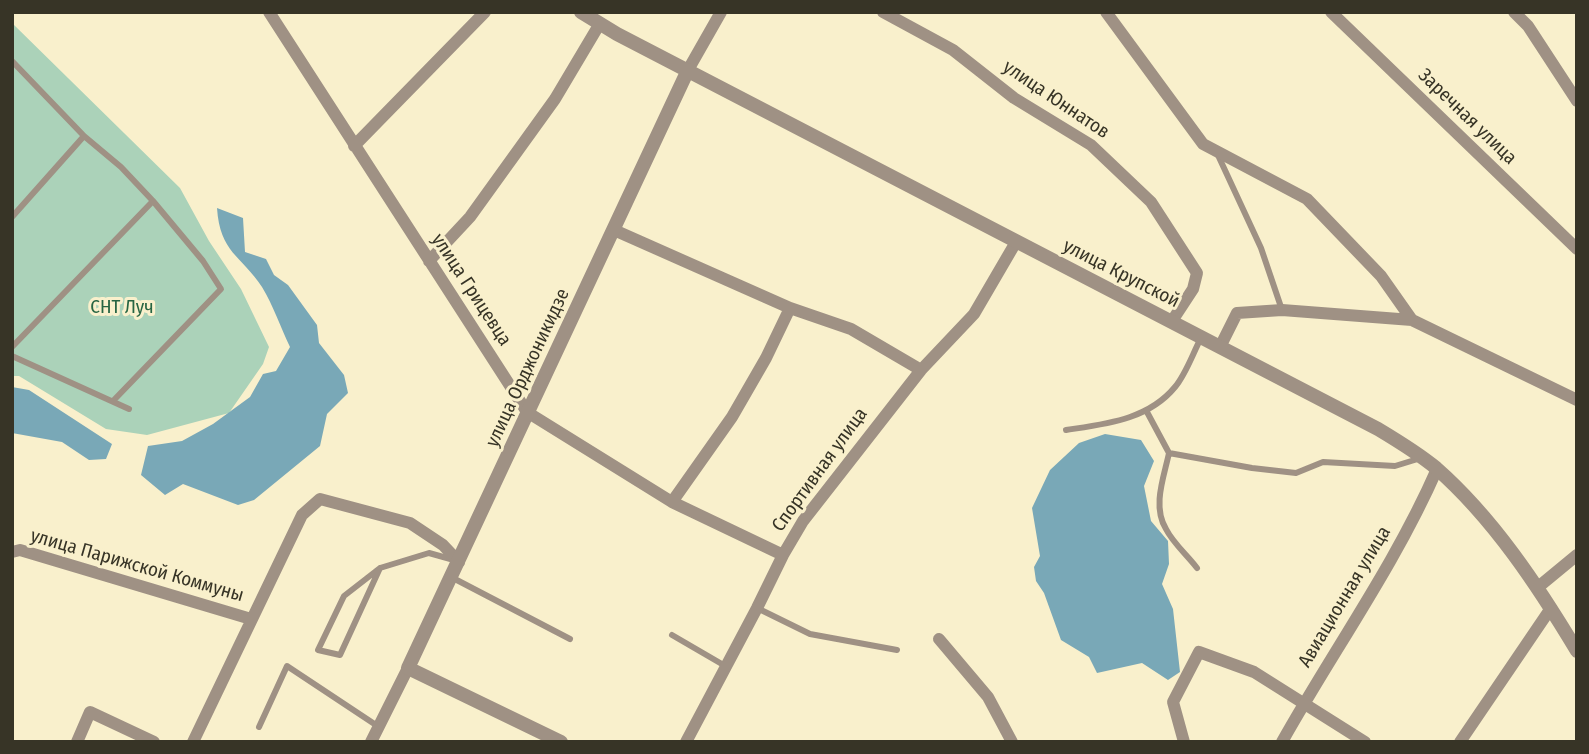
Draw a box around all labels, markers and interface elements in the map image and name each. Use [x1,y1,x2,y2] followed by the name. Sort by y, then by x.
[998,56,1114,144] street label: улица Юннатов
[1413,64,1521,170] street label: Заречная улица
[426,230,516,350] street label: улица Грицевца
[1059,235,1183,313] street label: улица Крупской
[481,285,575,451] street label: улица Орджоникидзе
[90,297,154,319] park label: СНТ Луч
[767,404,873,536] street label: Спортивная улица
[1294,522,1396,672] street label: Авиационная улица
[28,525,246,607] street label: улица Парижской Коммуны

